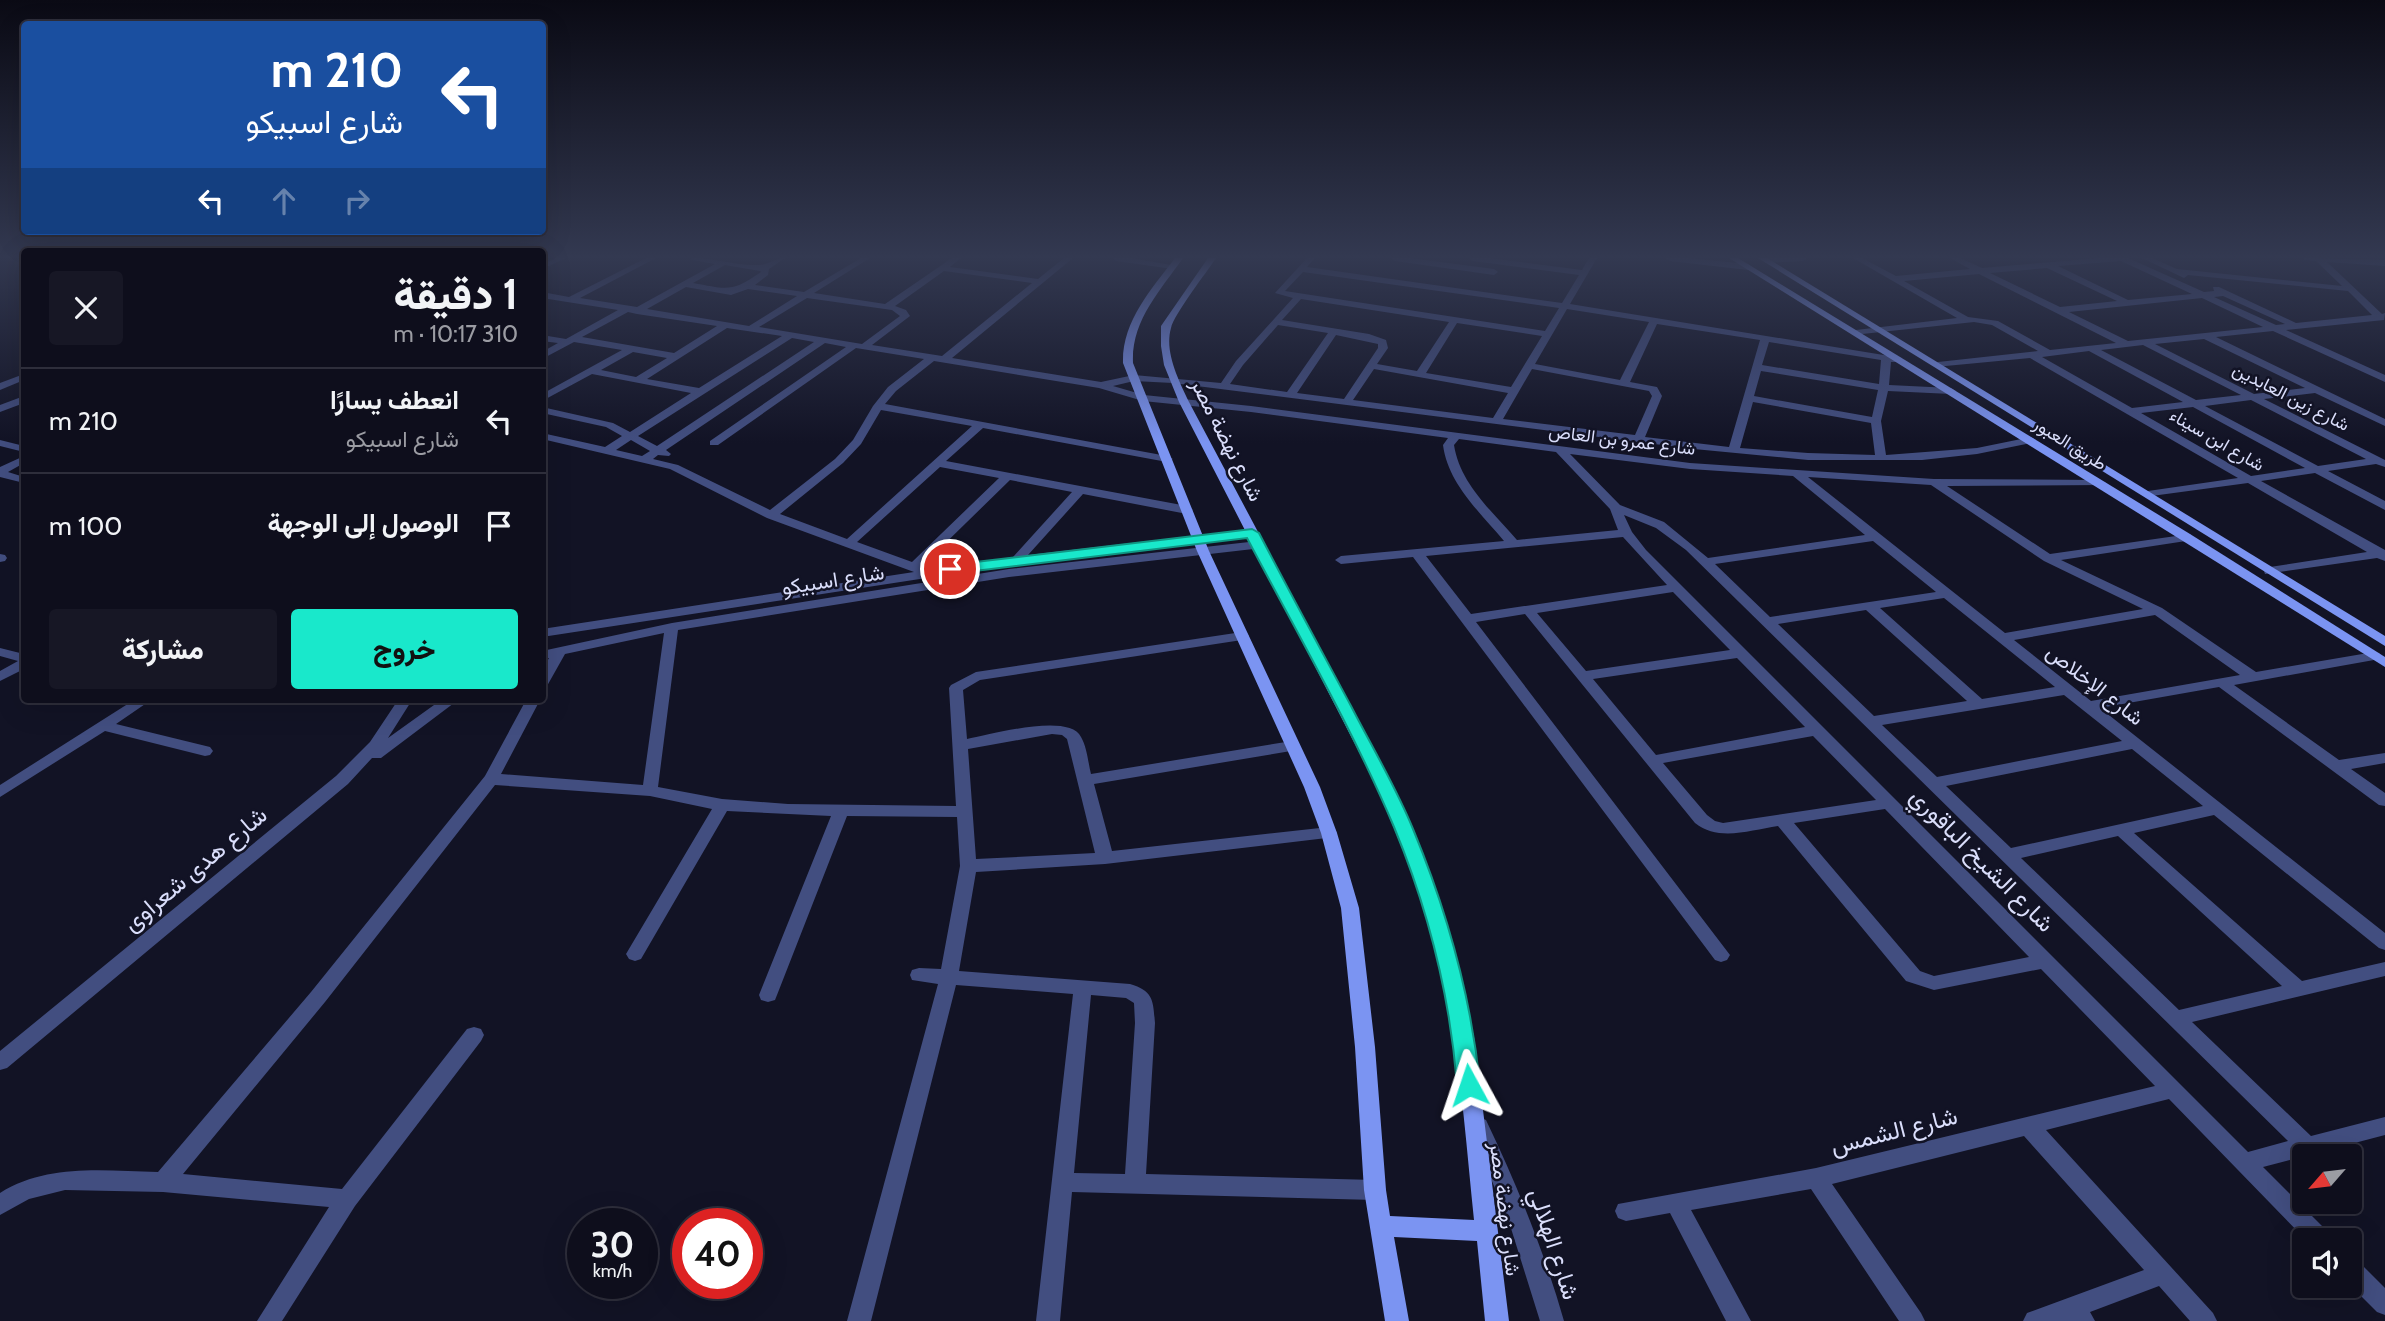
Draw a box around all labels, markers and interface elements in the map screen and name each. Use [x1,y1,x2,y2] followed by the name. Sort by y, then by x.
[271,40,403,99] text: 210 m
[427,49,518,140] icon: left
[246,102,403,141] text: شارع اسبيكو
[192,182,230,220] icon: left
[265,182,303,220] icon: ahead
[338,182,376,220] icon: right
[394,268,518,320] text: 1 دقيقة
[49,271,123,345] button: close
[393,320,518,348] text: 310 m · 10:17
[2228,358,2353,437] street label: شارع زين العابدين
[1184,373,1269,506] street label: شارع نهضة مصر
[330,384,459,416] text: انعطف يسارًا
[480,402,518,440] icon: left
[2165,404,2268,477] street label: شارع ابن سيناء
[49,405,118,437] text: 210 m
[2028,412,2111,475] street label: طريق العبور
[1547,420,1697,461] street label: شارع عمرو بن العاص
[346,425,459,453] text: شارع اسبيكو
[268,507,459,539] text: الوصول إلى الوجهة
[480,507,518,545] icon: arrive
[49,510,122,542] text: 100 m
[920,539,980,599] pin
[931,550,969,588] icon: arrive
[780,559,886,602] street label: شارع اسبيكو
[49,609,277,689] button: مشاركة
[291,609,518,689] button: خروج
[2040,639,2149,732] street label: شارع الإخلاص
[1901,781,2061,941] street label: شارع الشيخ الباقوري
[117,800,274,939] street label: شارع هدى شعراوى
[1432,1048,1506,1122] position arrow
[1827,1101,1961,1162] street label: شارع الشمس
[1483,1140,1526,1277] street label: شارع نهضة مصر
[2292,1144,2362,1214] north arrow
[2292,1144,2362,1298] map controls
[1518,1185,1586,1305] street label: شارع الهلالي
[672,1208,763,1299] speed limit sign: 40
[591,1223,634,1266] text: 30
[2292,1228,2362,1298] button: sound
[593,1260,632,1282] text: km/h

